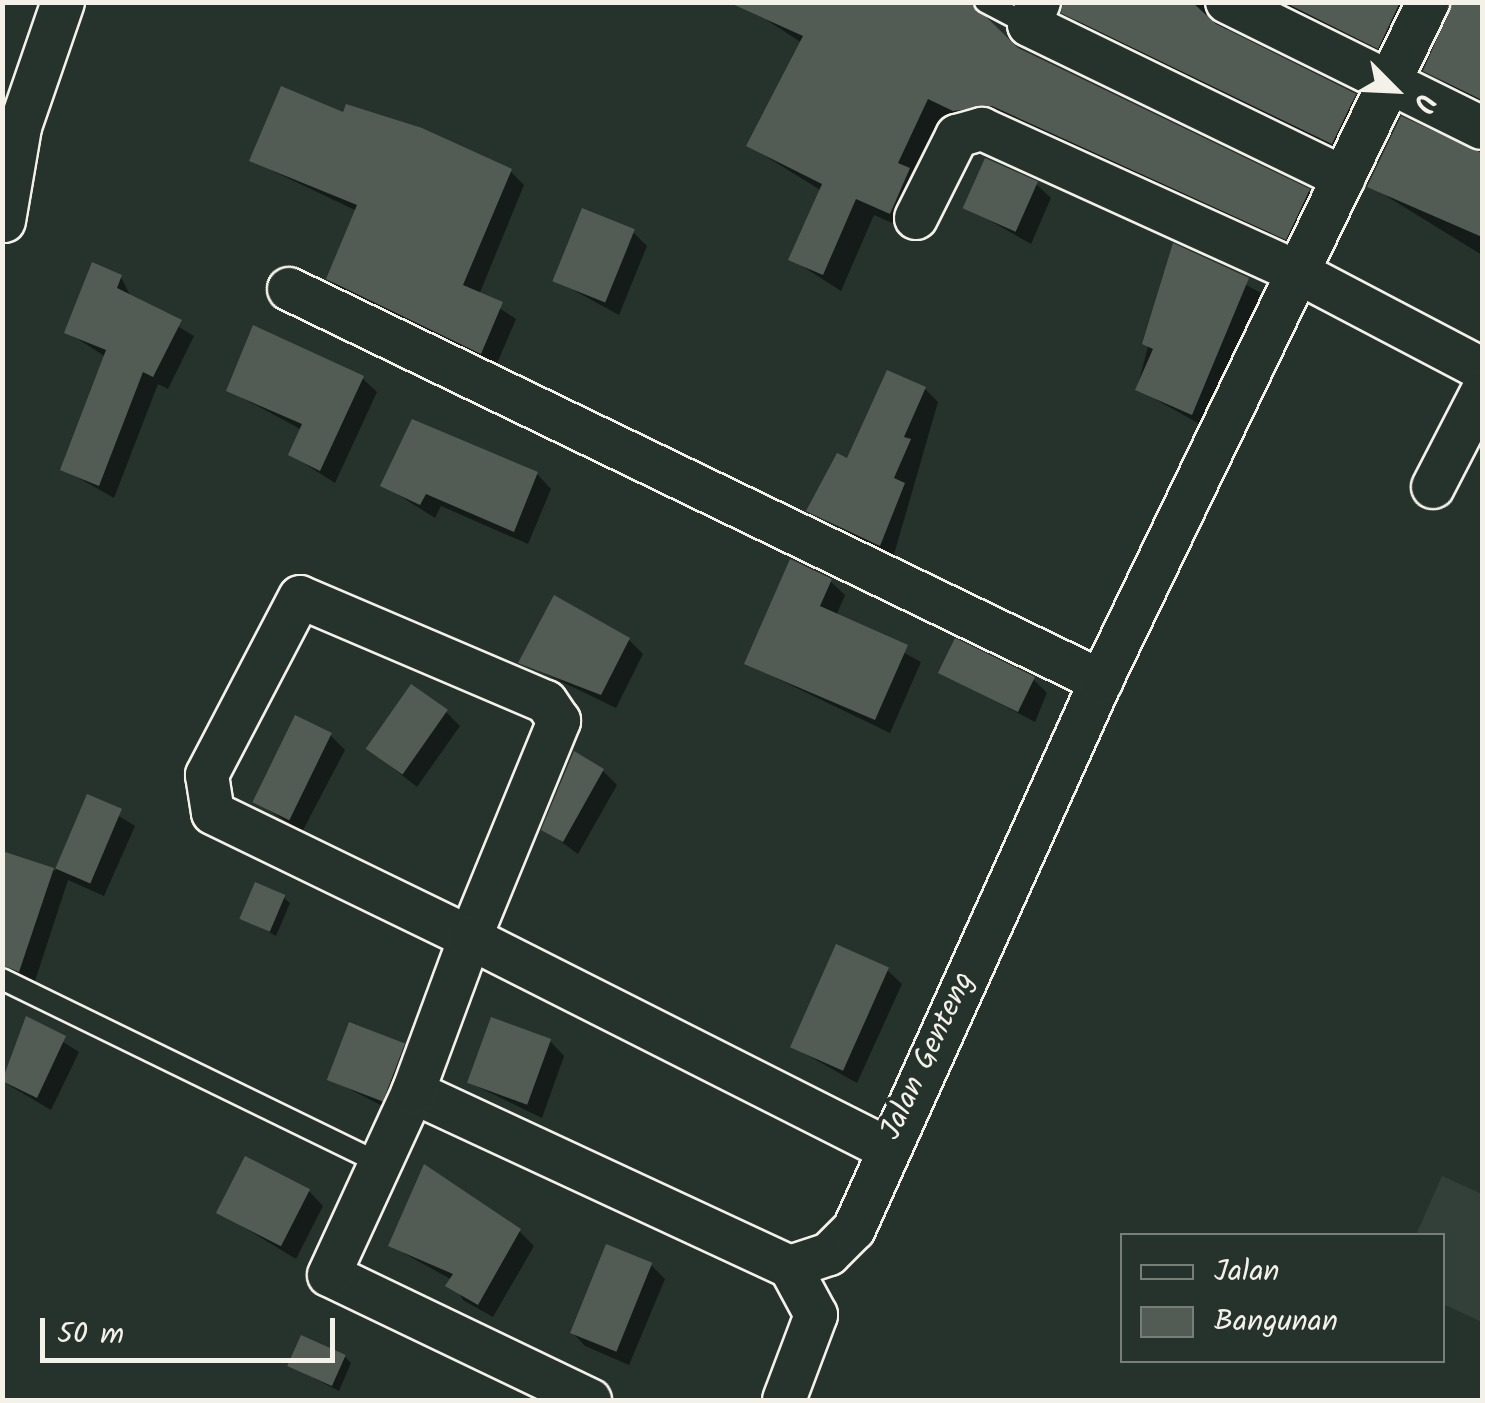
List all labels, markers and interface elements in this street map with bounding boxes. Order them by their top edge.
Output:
north arrow [1345,40,1445,140]
text: U [1399,86,1447,119]
street label: Jalan Genteng [873,966,983,1146]
legend [1120,1233,1445,1363]
text: Jalan [1214,1248,1280,1296]
scale bar [45,1298,340,1360]
text: Bangunan [1214,1298,1338,1346]
text: 50 m [57,1311,124,1359]

